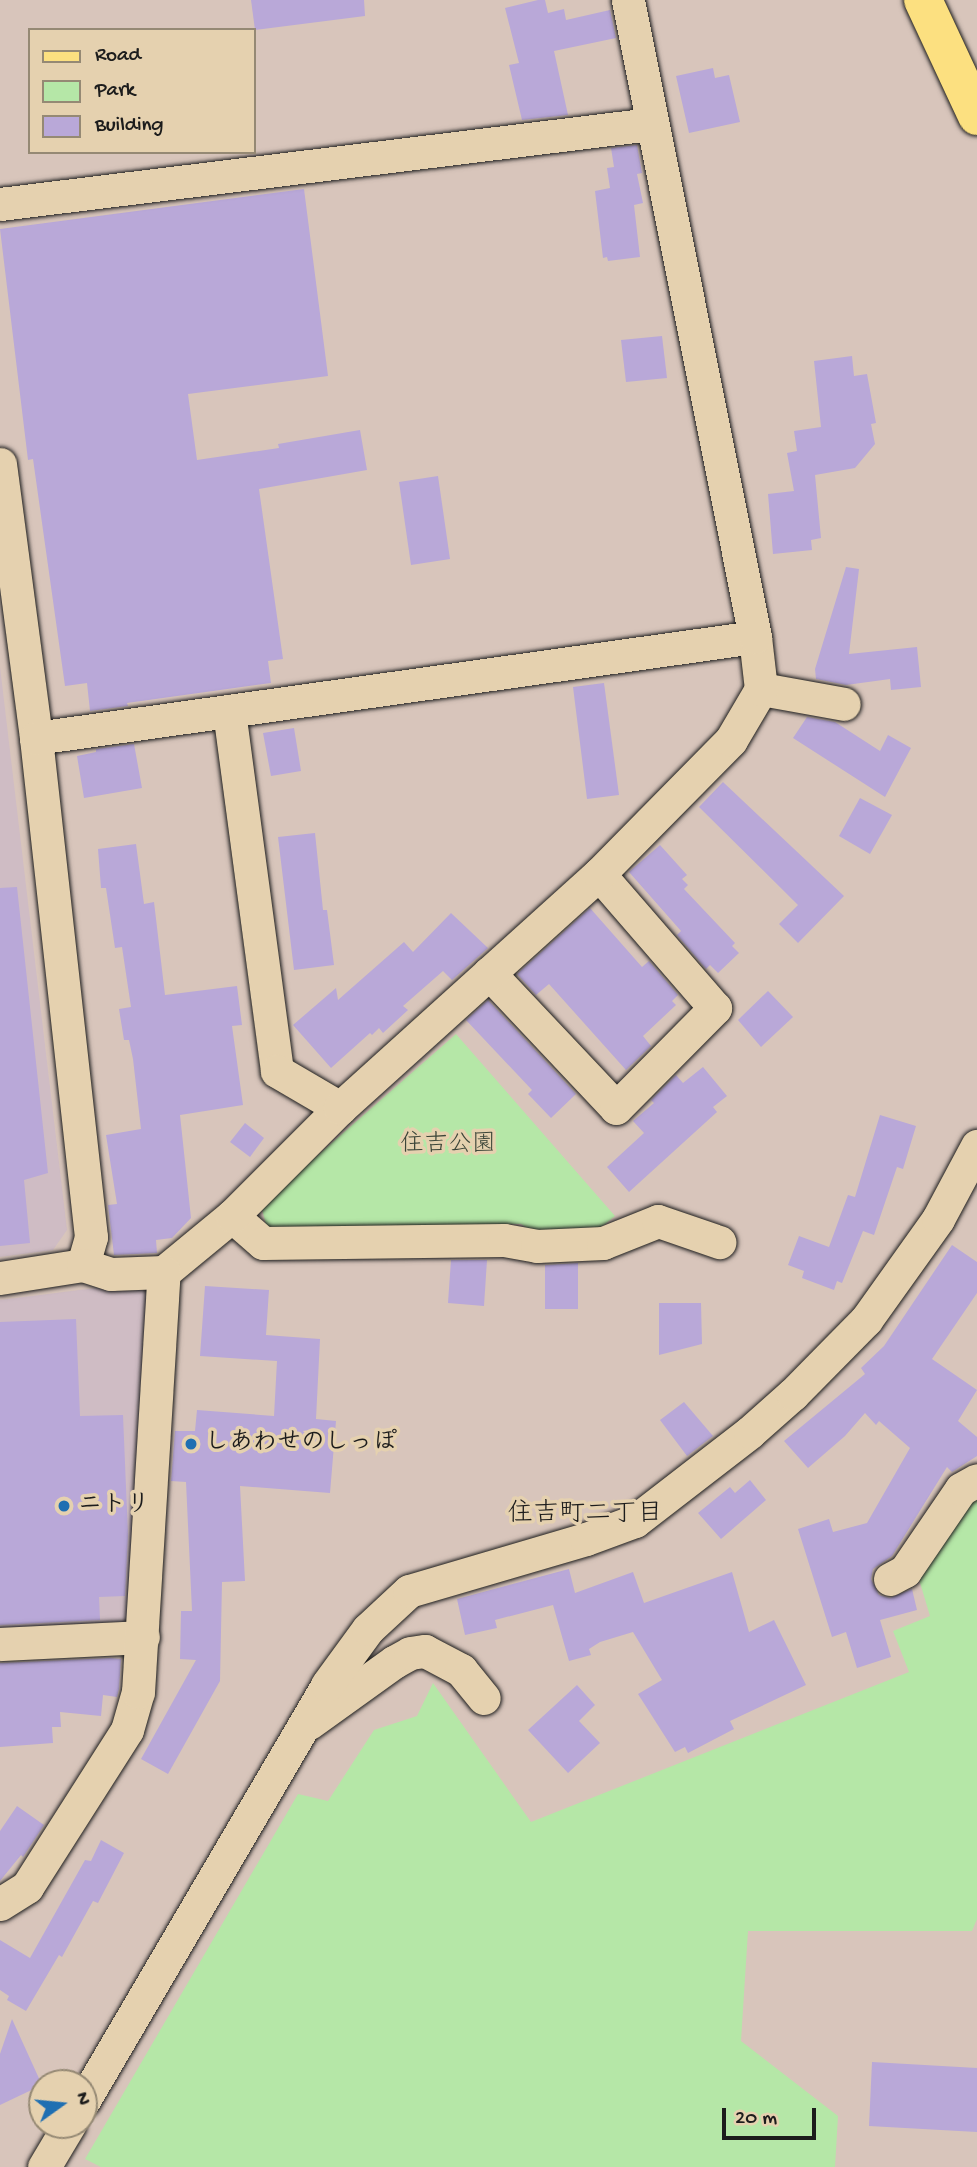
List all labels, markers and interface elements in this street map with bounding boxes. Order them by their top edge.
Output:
legend [28,28,256,154]
text: Road [95,44,141,69]
text: Park [95,79,135,104]
text: Building [95,114,164,139]
park label: 住吉公園 [400,1132,496,1160]
place label: しあわせのしっぽ [205,1430,397,1458]
marker: しあわせのしっぽ [183,1436,199,1452]
place label: ニトリ [78,1492,150,1520]
marker: ニトリ [56,1498,72,1514]
district label: 住吉町二丁目 [507,1500,663,1532]
north arrow [28,2069,98,2139]
text: N [69,2090,95,2108]
scale bar [725,2094,820,2138]
text: 20 m [735,2107,777,2132]

